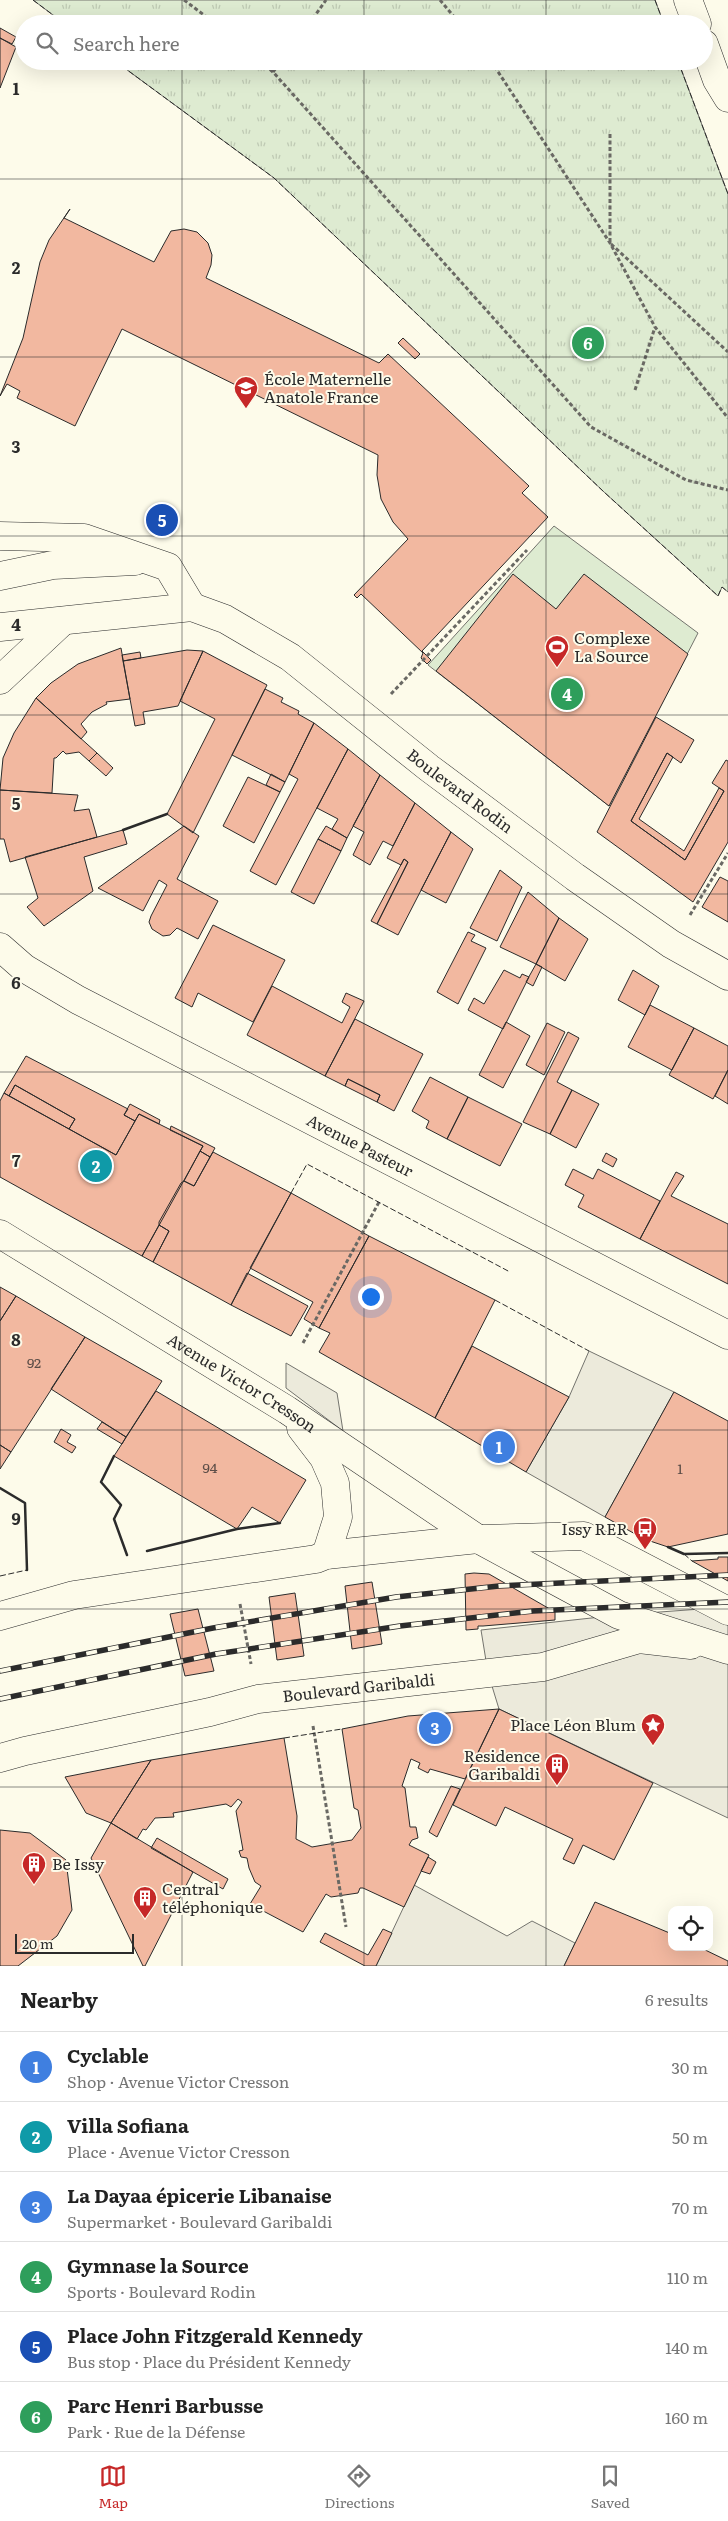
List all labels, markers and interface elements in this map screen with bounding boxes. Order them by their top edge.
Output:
search box [15,15,713,70]
icon: search [33,29,61,57]
text: Search here [73,29,180,57]
text: 1 [13,76,20,100]
text: 2 [12,255,21,279]
pin: 6 [572,324,604,362]
place label: École Maternelle Anatole France [264,366,391,408]
school or university icon: École Maternelle Anatole France [233,375,259,409]
text: 3 [12,434,21,458]
pin: 5 [146,501,178,539]
text: 4 [11,612,21,636]
place label: Complexe La Source [574,625,650,667]
sports icon: Complexe La Source [544,634,570,668]
pin: 4 [551,675,583,713]
street label: Boulevard Rodin [402,742,519,838]
text: 5 [12,791,21,815]
text: 6 [11,970,21,994]
street label: Avenue Pasteur [303,1107,418,1182]
pin: 2 [80,1147,112,1185]
text: 7 [12,1148,21,1172]
your location [358,1284,384,1310]
text: 8 [11,1327,21,1351]
street label: Avenue Victor Cresson [163,1327,322,1438]
house number: 92 [27,1352,41,1372]
pin: 1 [483,1428,515,1466]
house number: 94 [202,1457,218,1477]
house number: 1 [677,1458,683,1478]
text: 9 [11,1506,21,1530]
place label: Issy RER [561,1516,628,1540]
bus stop icon: Issy RER [632,1516,658,1550]
street label: Boulevard Garibaldi [281,1666,436,1707]
pin: 3 [419,1709,451,1747]
place label: Place Léon Blum [510,1712,636,1736]
place icon: Place Léon Blum [640,1712,666,1746]
place label: Residence Garibaldi [464,1743,540,1785]
building icon: Residence Garibaldi [544,1752,570,1786]
building icon: Be Issy [21,1851,47,1885]
place label: Be Issy [52,1851,105,1875]
place label: Central téléphonique [162,1876,263,1918]
building icon: Central téléphonique [132,1885,158,1919]
map controls [668,1906,713,1951]
button: locate [668,1906,713,1951]
scale bar [15,1931,134,1954]
text: 20 m [22,1933,54,1953]
text: Nearby [20,1983,98,2014]
text: 6 results [645,1987,708,2011]
text: Cyclable [67,2041,149,2069]
text: 1 [33,2055,39,2079]
text: 30 m [671,2055,708,2079]
text: Shop · Avenue Victor Cresson [67,2069,289,2093]
text: Villa Sofiana [67,2111,189,2139]
text: 2 [32,2125,40,2149]
text: 50 m [672,2125,708,2149]
text: Place · Avenue Victor Cresson [67,2139,290,2163]
text: La Dayaa épicerie Libanaise [67,2181,332,2209]
text: 3 [32,2195,40,2219]
text: 70 m [672,2195,708,2219]
text: Supermarket · Boulevard Garibaldi [67,2209,332,2233]
text: Gymnase la Source [67,2251,249,2279]
text: 4 [31,2265,41,2289]
text: 110 m [667,2265,708,2289]
text: Sports · Boulevard Rodin [67,2279,256,2303]
text: Place John Fitzgerald Kennedy [67,2321,363,2349]
text: 5 [32,2335,40,2359]
text: 140 m [665,2335,708,2359]
text: Bus stop · Place du Président Kennedy [67,2349,351,2373]
text: Parc Henri Barbusse [67,2391,263,2419]
text: 6 [31,2405,41,2429]
text: 160 m [665,2405,708,2429]
text: Park · Rue de la Défense [67,2419,245,2443]
tab: Map [98,2462,128,2512]
tab: Directions [324,2462,394,2512]
tab: Saved [591,2462,630,2512]

